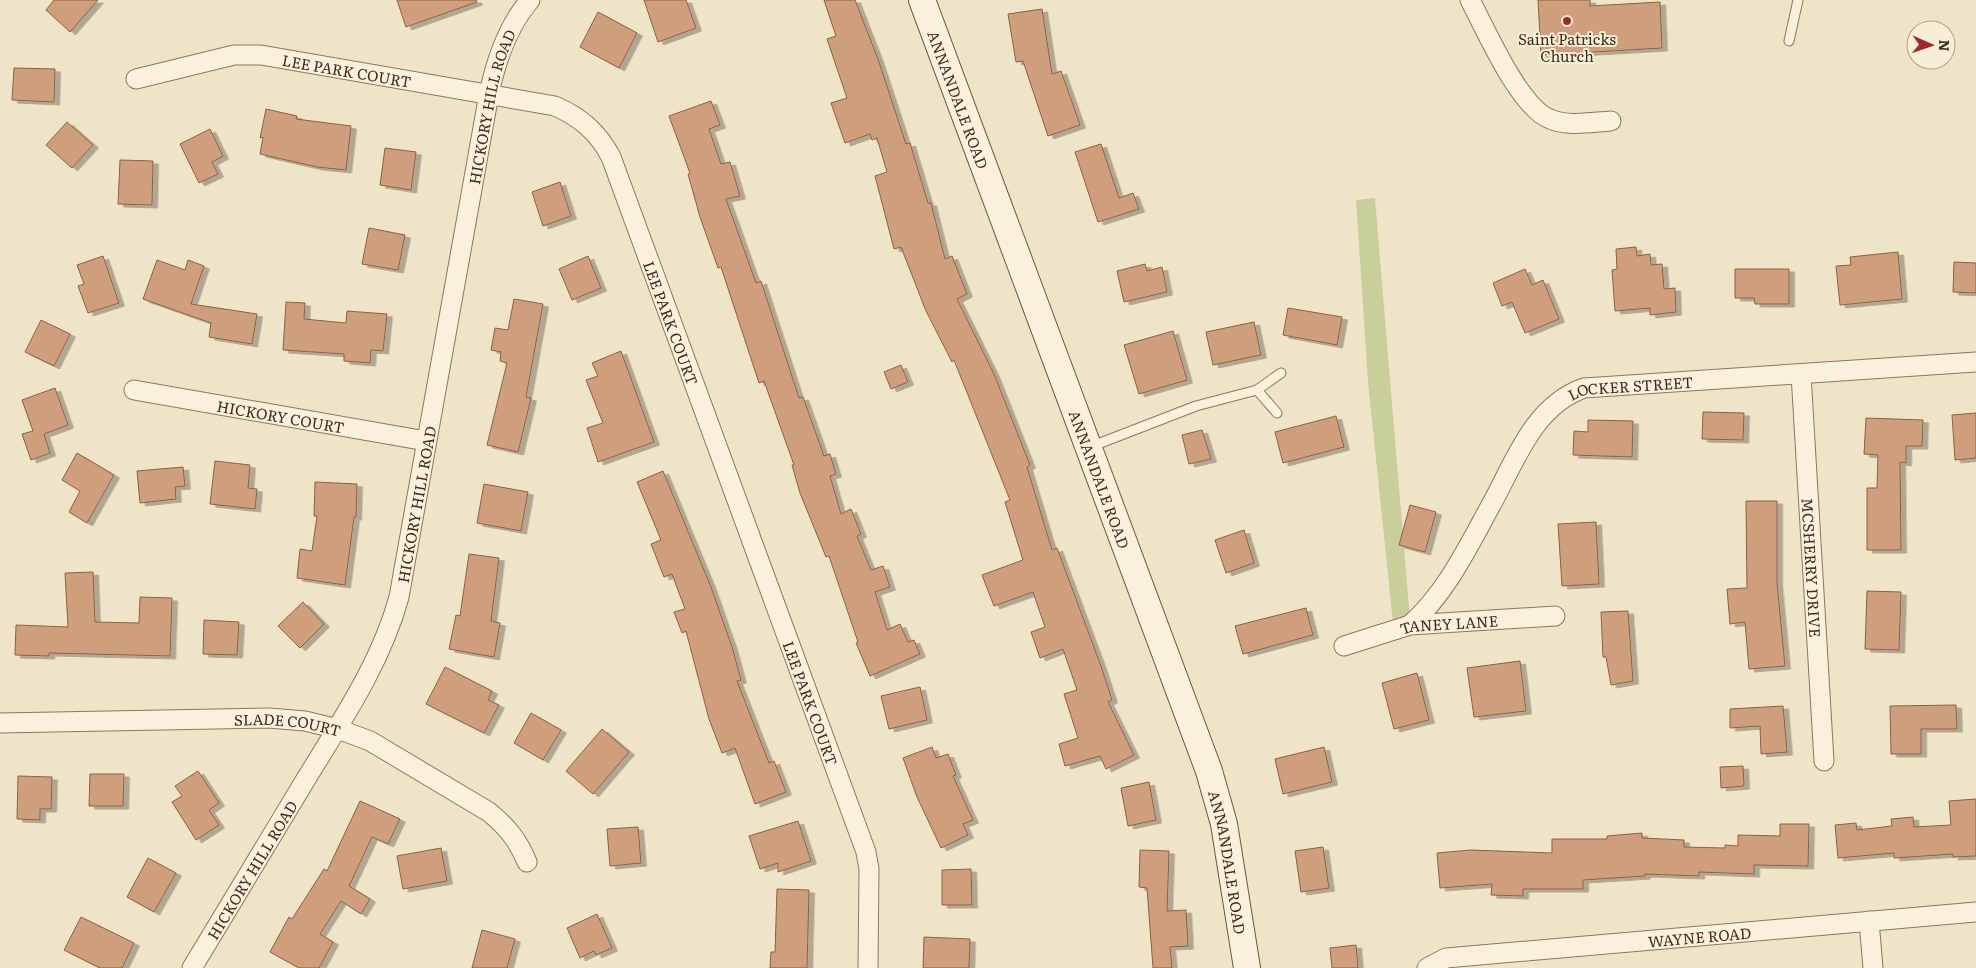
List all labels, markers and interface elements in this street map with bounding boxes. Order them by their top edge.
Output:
marker: Saint Patricks Church [1561,15,1573,27]
north arrow [1906,20,1956,70]
street label: HICKORY HILL ROAD [462,25,520,186]
street label: ANNANDALE ROAD [923,27,995,172]
place label: Saint Patricks Church [1518,27,1616,67]
text: N [1935,39,1955,52]
street label: LEE PARK COURT [280,47,413,92]
street label: LEE PARK COURT [638,257,705,388]
street label: LOCKER STREET [1563,369,1694,405]
street label: HICKORY COURT [215,393,346,438]
street label: ANNANDALE ROAD [1064,406,1137,551]
street label: HICKORY HILL ROAD [390,424,441,585]
street label: MCSHERRY DRIVE [1797,497,1828,638]
street label: TANEY LANE [1396,608,1499,639]
street label: LEE PARK COURT [778,637,845,768]
street label: SLADE COURT [234,706,344,741]
street label: ANNANDALE ROAD [1203,787,1253,936]
street label: HICKORY HILL ROAD [200,796,302,944]
street label: WAYNE ROAD [1647,920,1752,952]

